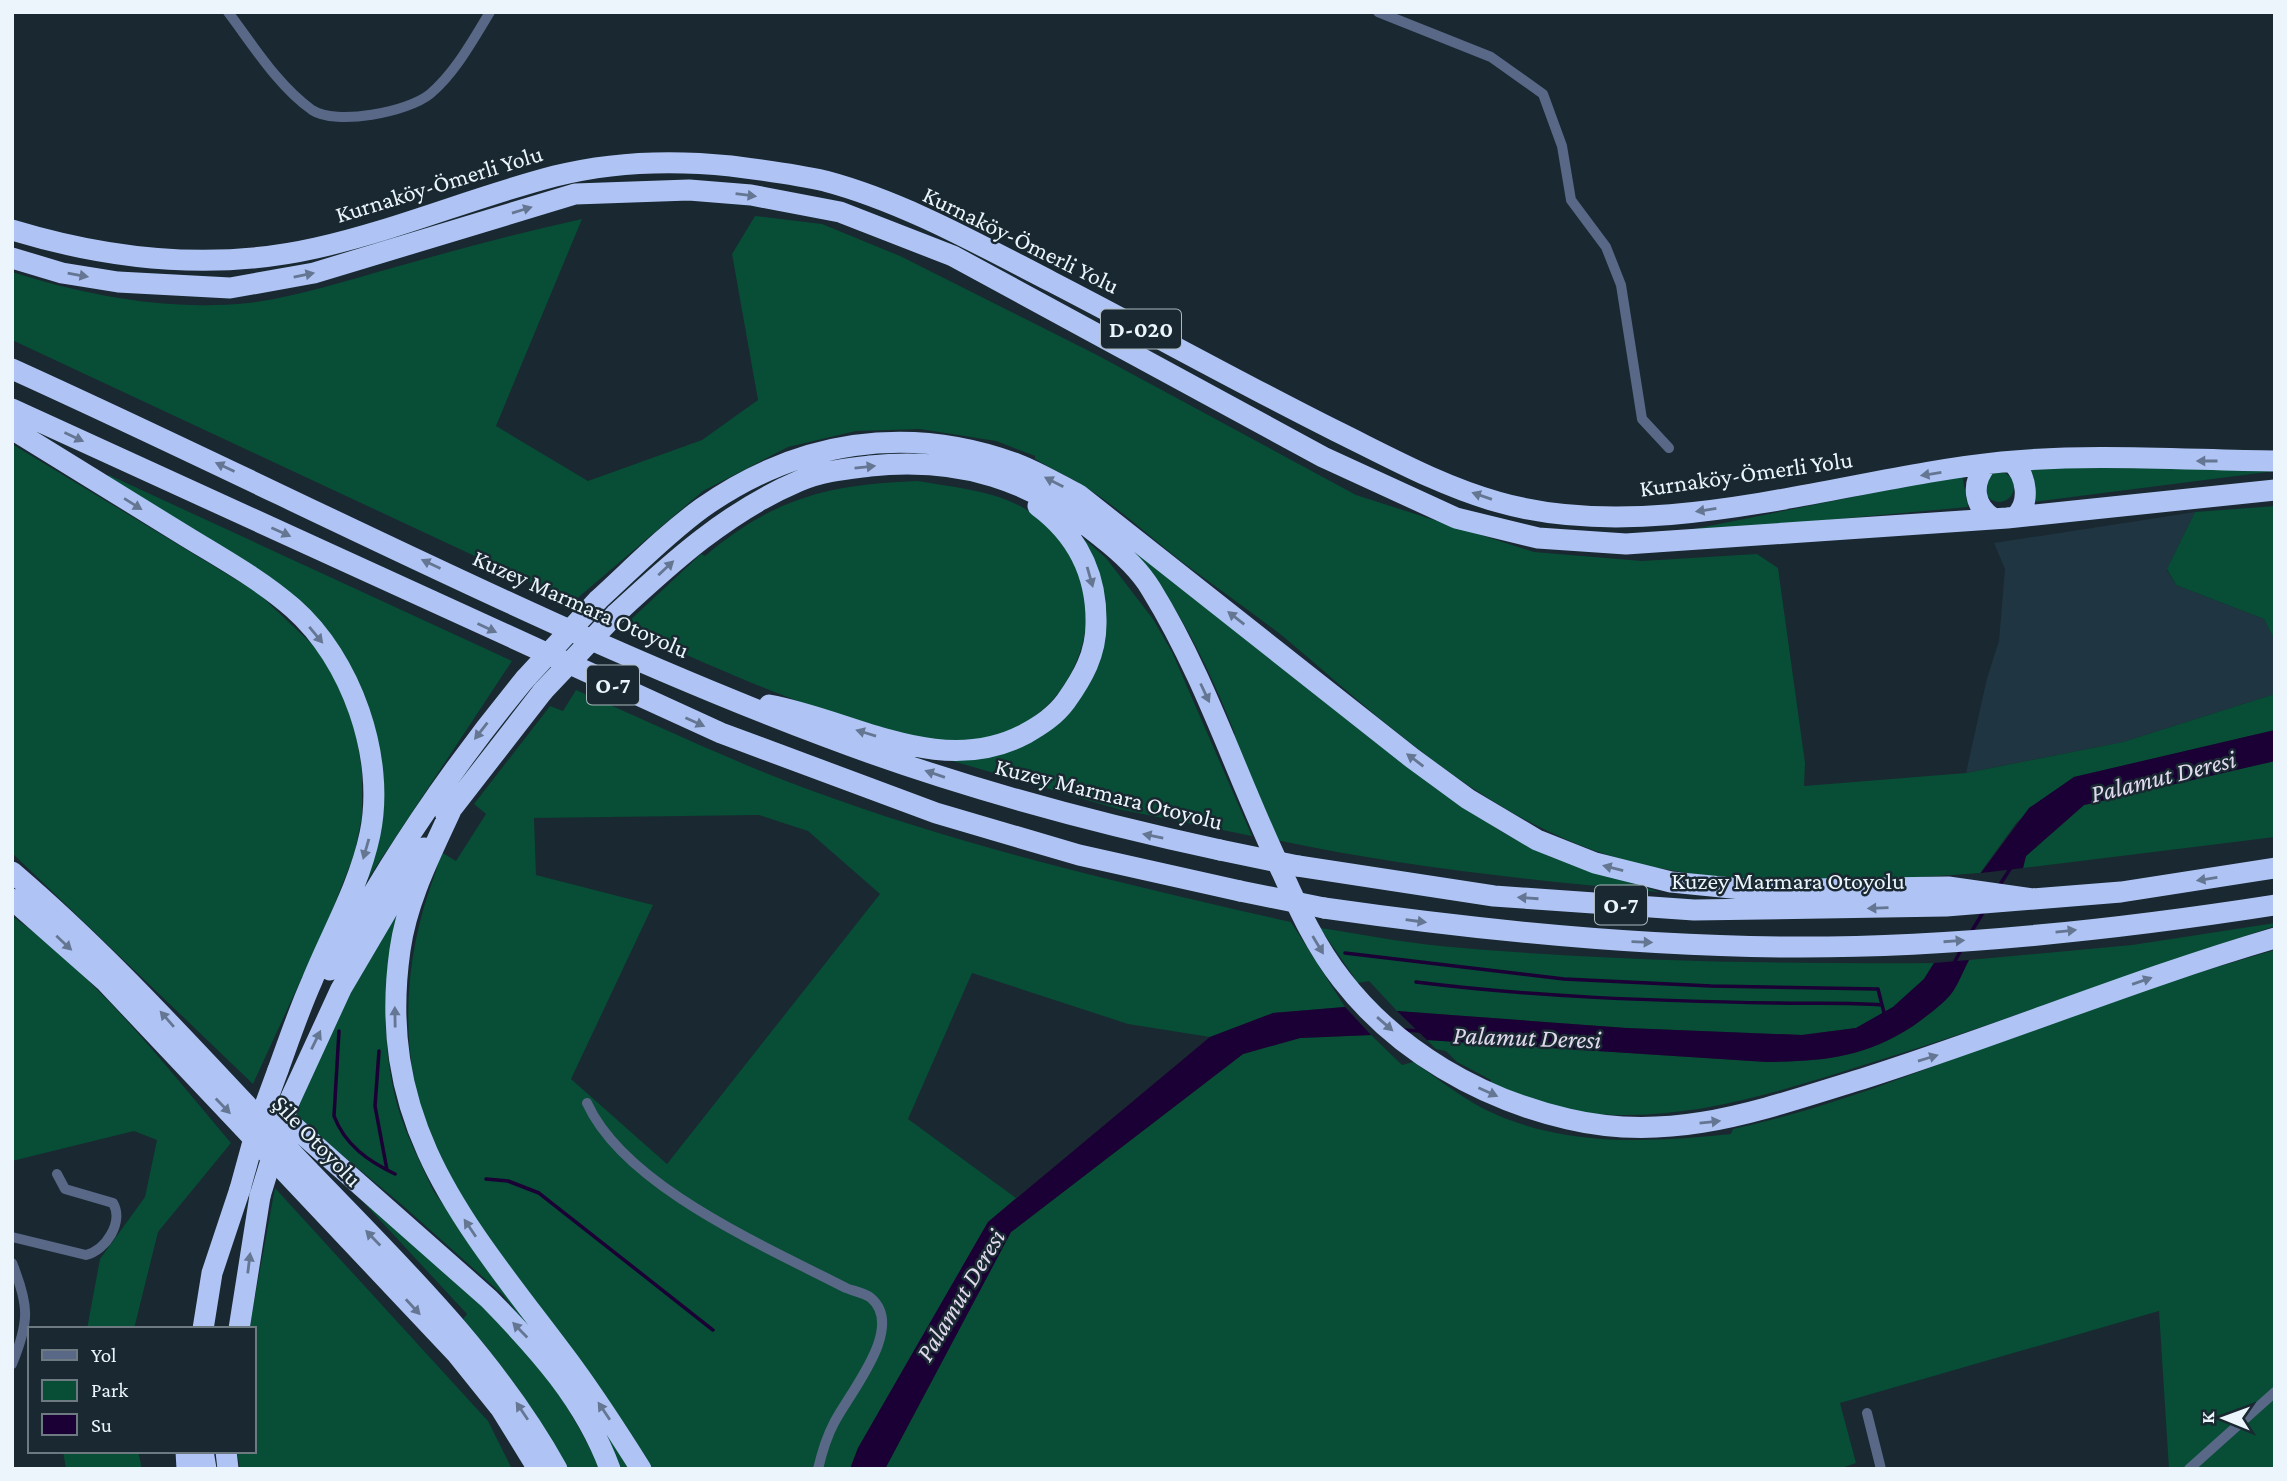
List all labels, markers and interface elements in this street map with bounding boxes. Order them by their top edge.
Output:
street label: Kurnaköy-Ömerli Yolu [332,139,546,228]
street label: Kurnaköy-Ömerli Yolu [919,180,1124,299]
one-way arrow [735,189,757,200]
one-way arrow [511,204,532,215]
one-way arrow [293,269,315,280]
one-way arrow [67,270,89,281]
road number: D-020 [1101,310,1181,348]
one-way arrow [64,432,84,443]
street label: Kurnaköy-Ömerli Yolu [1638,445,1854,502]
one-way arrow [2195,455,2217,466]
one-way arrow [215,461,236,472]
one-way arrow [854,461,876,472]
one-way arrow [1920,469,1942,480]
one-way arrow [1044,477,1064,488]
one-way arrow [1471,491,1492,501]
one-way arrow [123,497,142,510]
one-way arrow [1695,505,1717,516]
one-way arrow [271,526,291,538]
street label: Kuzey Marmara Otoyolu [469,544,694,663]
one-way arrow [421,558,441,570]
one-way arrow [657,560,674,576]
one-way arrow [1085,567,1095,588]
one-way arrow [1227,612,1245,626]
one-way arrow [477,622,497,634]
one-way arrow [308,627,323,644]
road number: O-7 [587,666,639,705]
one-way arrow [1200,683,1211,703]
one-way arrow [685,716,705,728]
one-way arrow [474,722,489,740]
one-way arrow [855,728,876,738]
water label: Palamut Deresi [2087,744,2239,809]
street label: Kuzey Marmara Otoyolu [993,752,1226,835]
one-way arrow [1406,752,1424,767]
one-way arrow [924,768,945,779]
one-way arrow [1142,830,1164,841]
one-way arrow [360,838,370,859]
one-way arrow [1602,862,1624,873]
street label: Kuzey Marmara Otoyolu [1671,867,1905,894]
one-way arrow [2196,873,2218,884]
road number: O-7 [1595,885,1647,924]
one-way arrow [1517,892,1539,903]
one-way arrow [1867,903,1889,914]
one-way arrow [1405,916,1427,927]
one-way arrow [2055,925,2077,936]
one-way arrow [55,935,72,951]
one-way arrow [1312,935,1325,954]
one-way arrow [1943,935,1965,946]
one-way arrow [1631,936,1653,947]
one-way arrow [2132,975,2153,986]
one-way arrow [389,1006,401,1028]
one-way arrow [159,1010,175,1028]
one-way arrow [1377,1016,1394,1031]
water label: Palamut Deresi [1452,1020,1602,1055]
one-way arrow [310,1030,322,1050]
one-way arrow [1918,1052,1939,1063]
one-way arrow [1478,1086,1498,1098]
street label: Şile Otoyolu [267,1089,368,1192]
one-way arrow [214,1098,231,1115]
one-way arrow [1699,1117,1721,1128]
one-way arrow [464,1218,477,1237]
water label: Palamut Deresi [910,1224,1011,1366]
one-way arrow [365,1230,382,1247]
one-way arrow [243,1251,254,1273]
one-way arrow [405,1298,421,1315]
one-way arrow [511,1322,528,1339]
legend [28,1327,256,1453]
text: Yol [91,1343,117,1367]
text: Park [91,1378,128,1402]
north arrow [2189,1383,2259,1453]
one-way arrow [515,1401,528,1420]
one-way arrow [597,1402,610,1421]
text: K [2197,1411,2218,1424]
text: Su [91,1413,112,1437]

